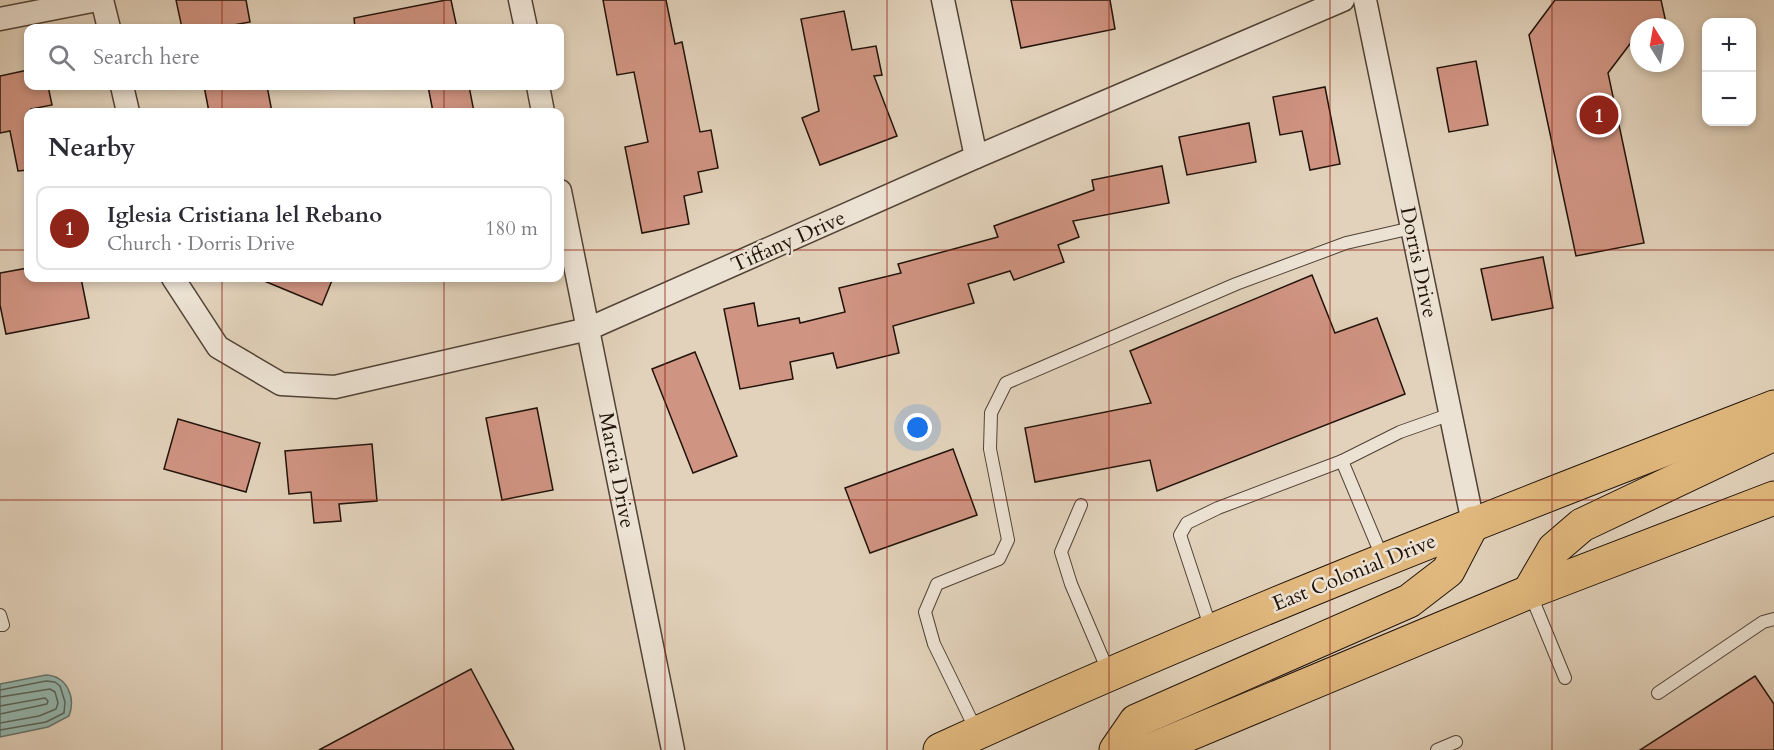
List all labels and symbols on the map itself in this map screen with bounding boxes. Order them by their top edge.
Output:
north arrow [1630,18,1684,72]
pin: 1 [1580,92,1618,138]
street label: Tiffany Drive [726,203,850,280]
street label: Dorris Drive [1393,204,1444,320]
street label: Marcia Drive [591,410,642,531]
your location [903,413,932,442]
street label: East Colonial Drive [1268,526,1440,619]

